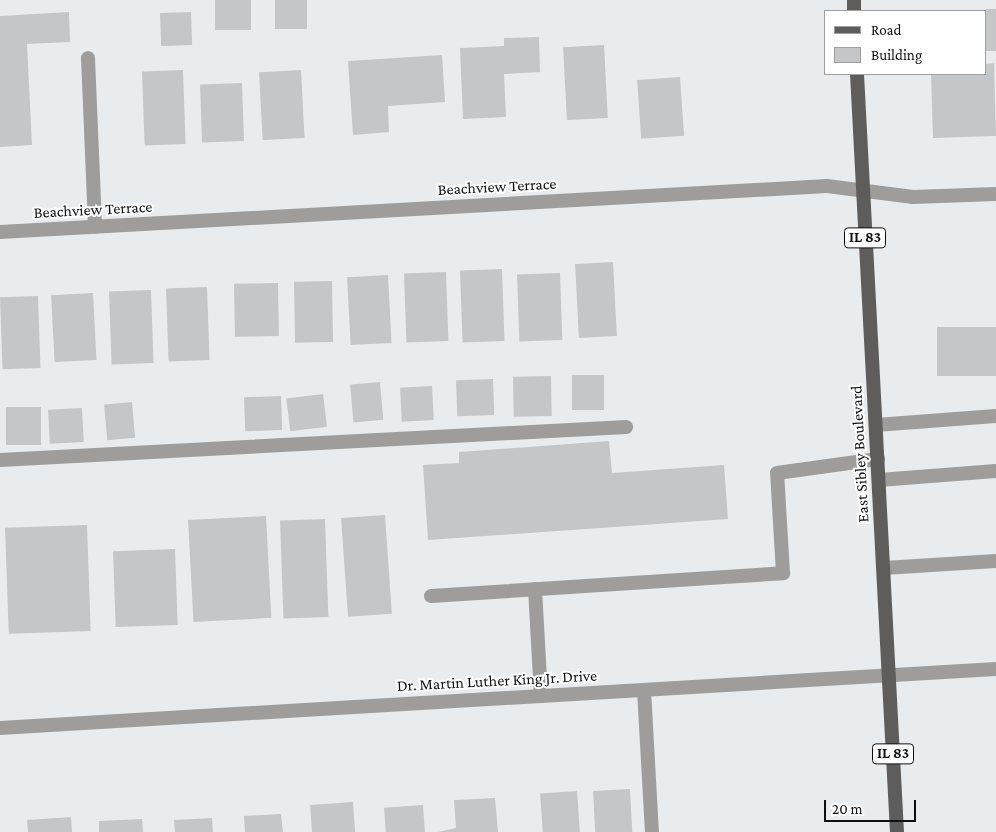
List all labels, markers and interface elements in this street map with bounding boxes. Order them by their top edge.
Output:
legend [824,10,986,75]
text: Road [871,22,901,38]
text: Building [871,47,922,63]
street label: Beachview Terrace [437,174,557,200]
street label: Beachview Terrace [33,197,153,223]
road number: IL 83 [844,226,886,250]
street label: East Sibley Boulevard [847,385,873,523]
street label: Dr. Martin Luther King Jr. Drive [396,666,598,696]
road number: IL 83 [872,742,914,766]
scale bar [826,790,918,822]
text: 20 m [832,801,863,817]

